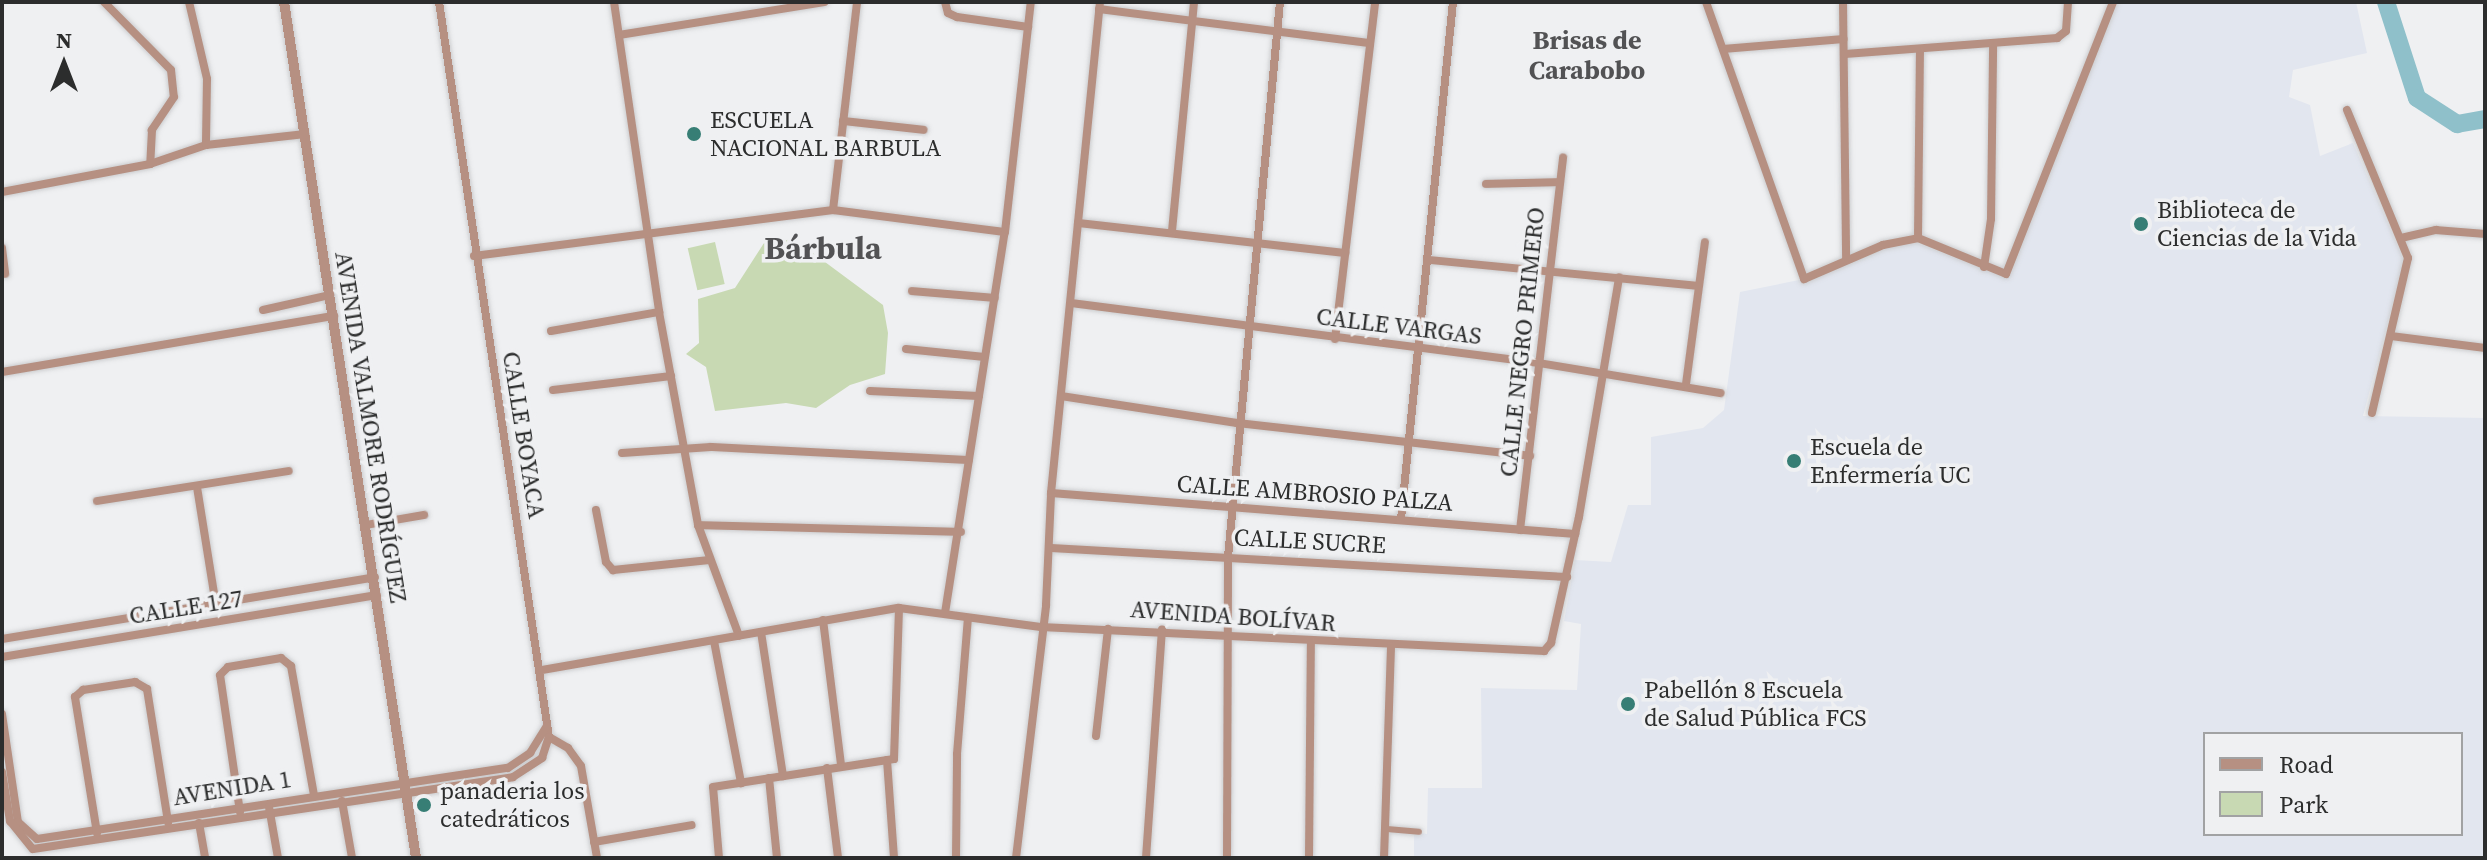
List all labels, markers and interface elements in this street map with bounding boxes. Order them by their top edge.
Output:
north arrow [24,24,104,104]
text: N [56,25,72,55]
district label: Brisas de Carabobo [1529,25,1645,86]
place label: ESCUELA NACIONAL BARBULA [710,106,941,162]
marker: ESCUELA NACIONAL BARBULA [685,125,703,143]
place label: Biblioteca de Ciencias de la Vida [2157,196,2358,252]
street label: CALLE NEGRO PRIMERO [1494,206,1550,478]
marker: Biblioteca de Ciencias de la Vida [2132,215,2150,233]
district label: Bárbula [764,229,882,267]
street label: AVENIDA VALMORE RODRÍGUEZ [329,249,413,605]
street label: CALLE VARGAS [1314,302,1484,350]
street label: CALLE BOYACA [497,349,551,521]
place label: Escuela de Enfermería UC [1810,433,1970,489]
marker: Escuela de Enfermería UC [1785,452,1803,470]
street label: CALLE AMBROSIO PALZA [1176,469,1454,517]
street label: CALLE SUCRE [1233,523,1387,559]
street label: CALLE 127 [127,584,245,630]
street label: AVENIDA BOLÍVAR [1129,594,1337,638]
place label: Pabellón 8 Escuela de Salud Pública FCS [1644,676,1866,732]
marker: Pabellón 8 Escuela de Salud Pública FCS [1619,695,1637,713]
legend [2203,732,2463,836]
text: Road [2279,748,2333,781]
street label: AVENIDA 1 [171,764,293,812]
place label: panaderia los catedráticos [440,777,585,833]
text: Park [2279,788,2328,821]
marker: panaderia los catedráticos [415,796,433,814]

